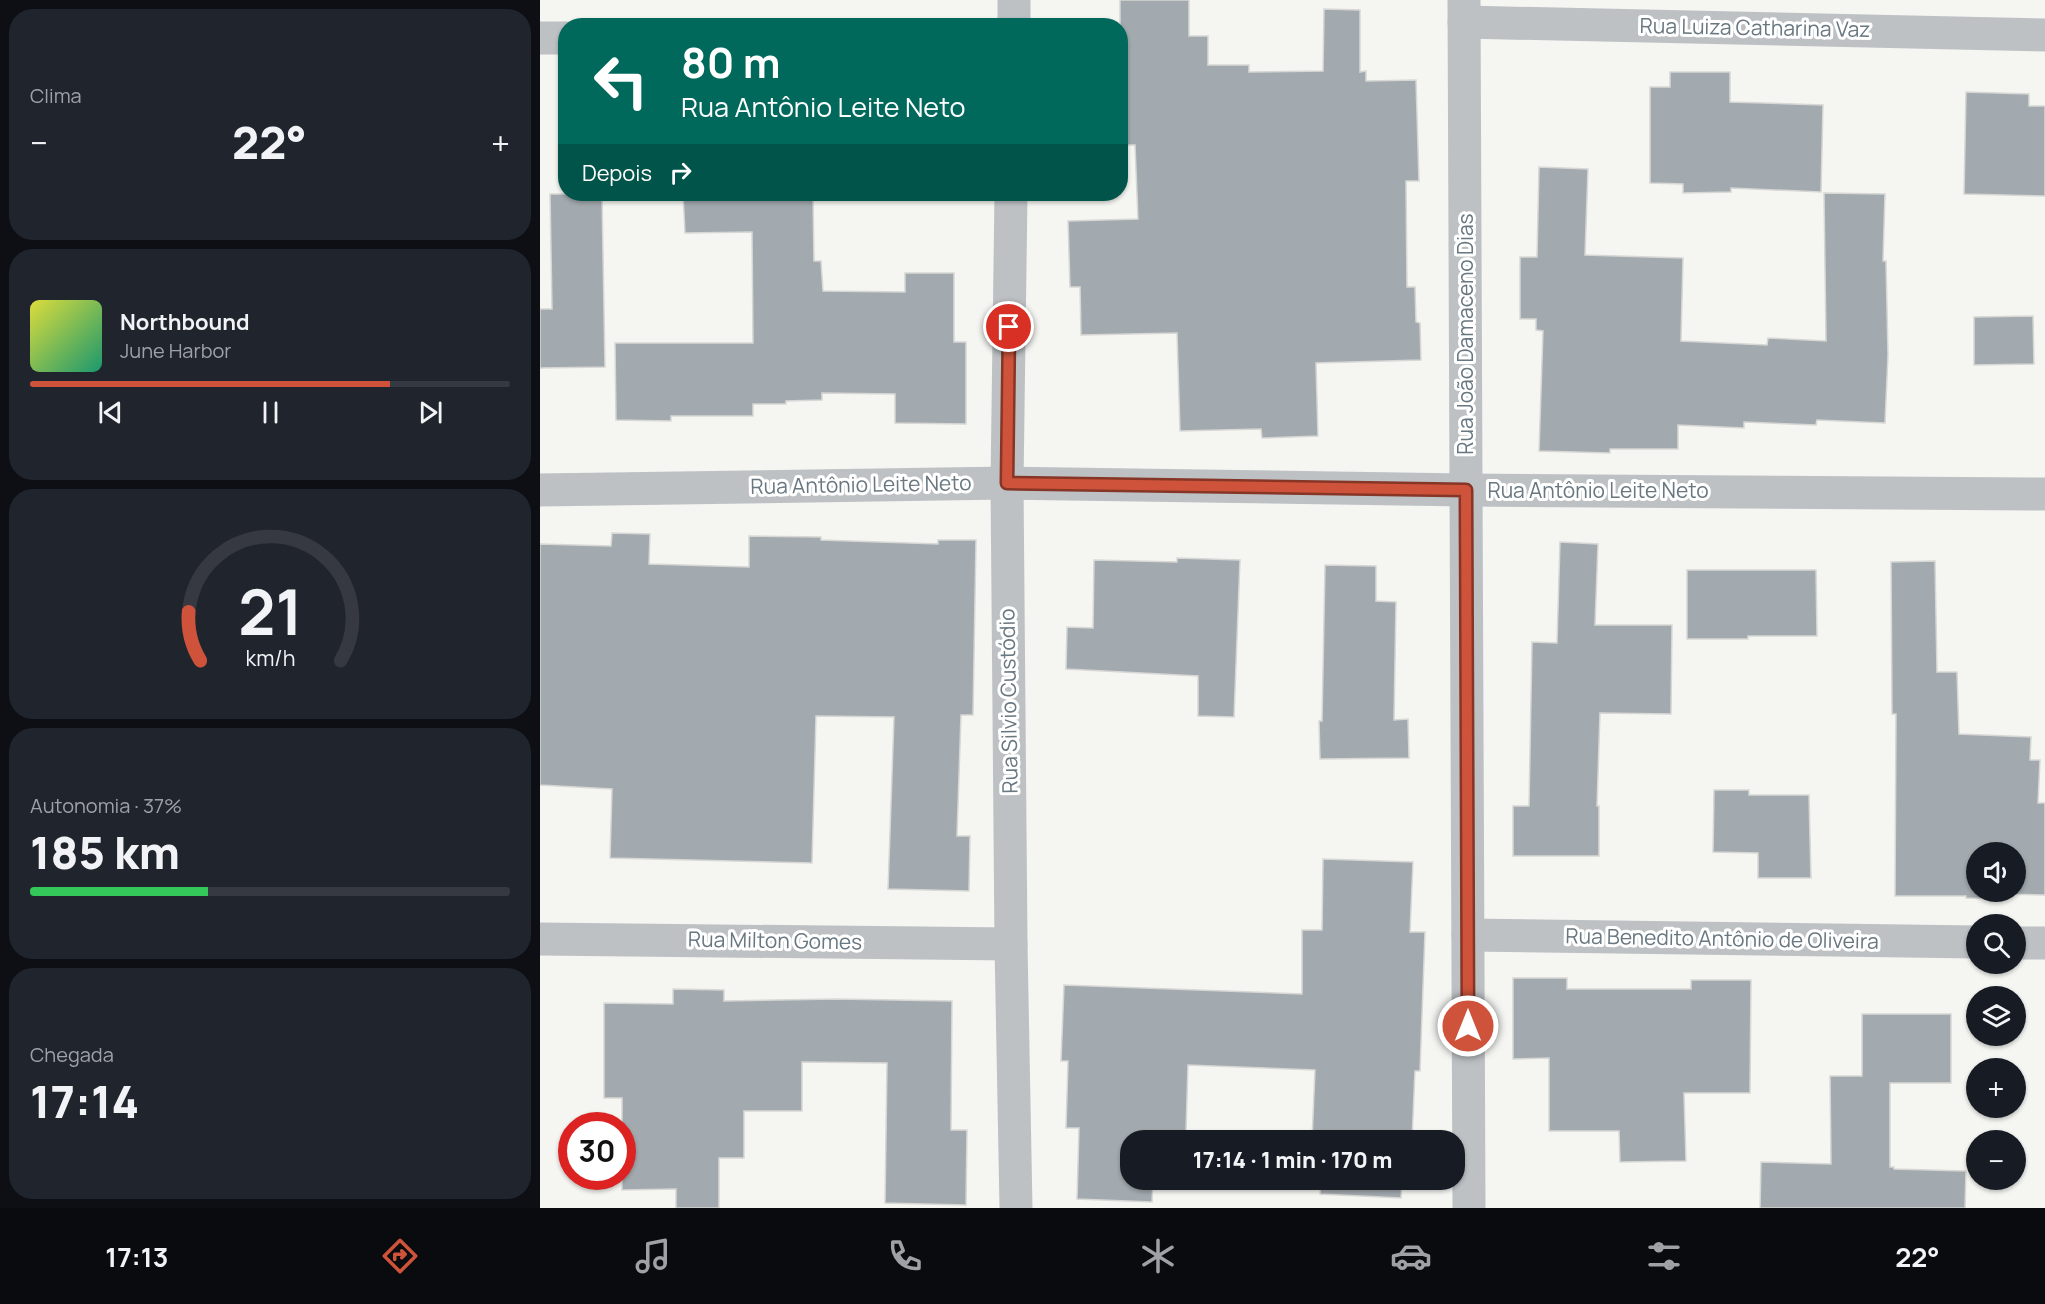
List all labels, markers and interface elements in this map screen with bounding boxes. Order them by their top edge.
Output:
street label: Rua Luiza Catharina Vaz [1639,11,1871,43]
text: 80 m [681,33,781,91]
icon: left [582,42,660,120]
text: Clima [30,82,82,109]
text: Rua Antônio Leite Neto [681,88,965,125]
text: 22° [232,111,307,173]
text: − [30,120,48,165]
text: + [491,120,510,165]
icon: right [664,156,697,189]
text: Depois [582,158,652,188]
street label: Rua João Damaceno Dias [1451,213,1479,455]
pin [983,301,1034,352]
text: Northbound [120,307,250,337]
icon: arrive [992,310,1025,343]
text: June Harbor [120,337,232,364]
icon: previous [94,396,127,429]
icon: pause [254,396,287,429]
icon: next [414,396,447,429]
street label: Rua Antônio Leite Neto [750,468,972,500]
street label: Rua Antônio Leite Neto [1487,476,1709,504]
text: 21 [238,568,302,654]
street label: Rua Silvio Custódio [992,608,1024,794]
text: km/h [245,643,295,672]
text: Autonomia · 37% [30,792,182,819]
text: 185 km [30,821,180,883]
map controls [1966,842,2026,1190]
button: sound [1966,842,2026,902]
button: search [1966,914,2026,974]
street label: Rua Benedito Antônio de Oliveira [1565,921,1879,955]
street label: Rua Milton Gomes [688,924,862,956]
button: layers [1966,986,2026,1046]
position arrow [1436,994,1500,1058]
text: Chegada [30,1041,114,1068]
button: + [1966,1058,2026,1118]
text: 17:14 [30,1070,139,1132]
speed limit sign: 30 [558,1112,636,1190]
button: − [1966,1130,2026,1190]
text: 17:14 · 1 min · 170 m [1193,1145,1392,1175]
icon: directions [379,1235,421,1277]
icon: music [632,1235,674,1277]
icon: phone [884,1235,926,1277]
icon: climate [1137,1235,1179,1277]
icon: car [1390,1235,1432,1277]
icon: filters [1643,1235,1685,1277]
text: 17:13 [105,1238,168,1275]
text: 22° [1895,1238,1940,1275]

